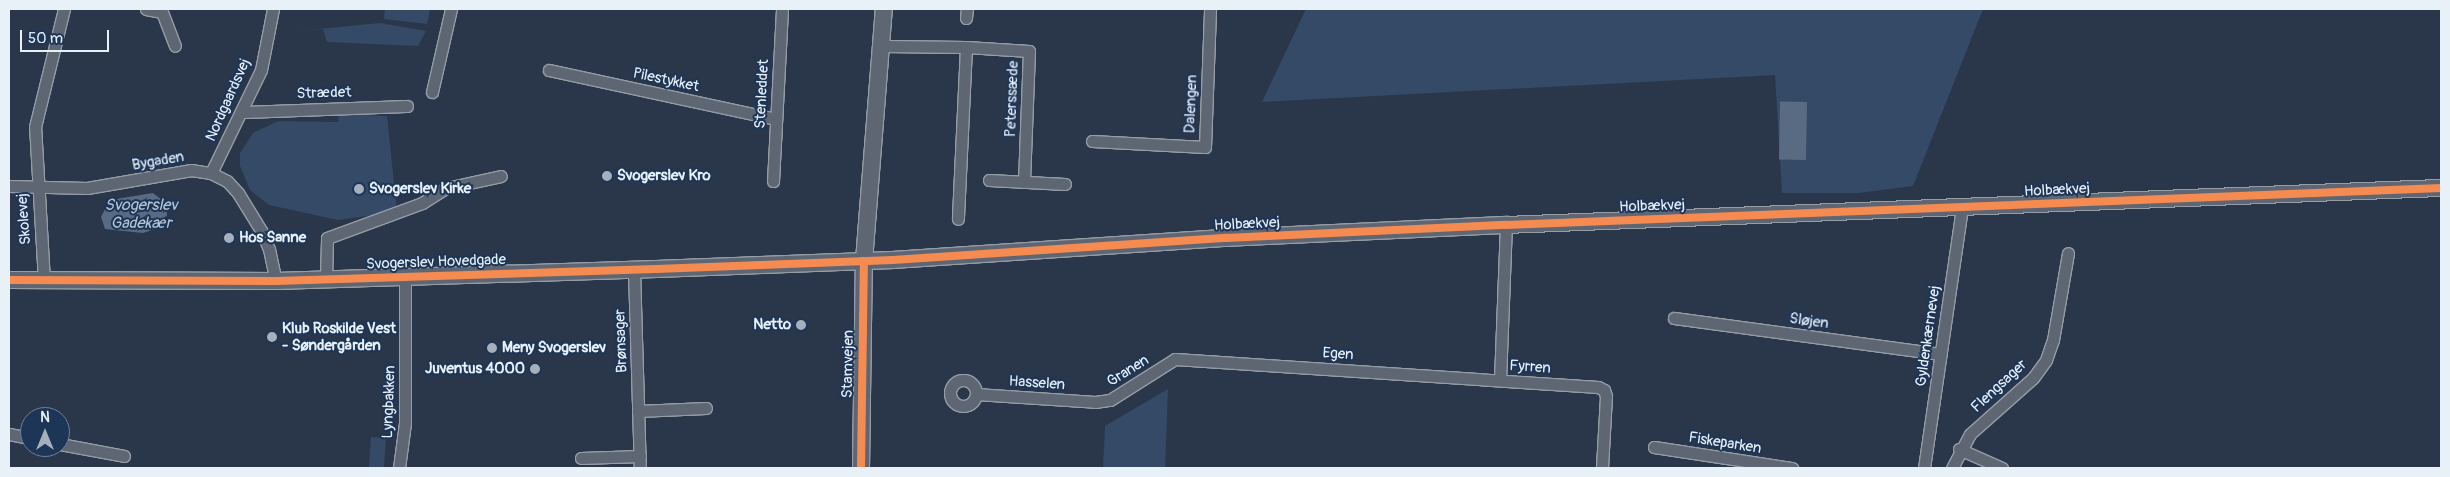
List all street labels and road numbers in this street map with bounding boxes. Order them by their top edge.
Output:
street label: Nordgaardsvej [202,56,254,144]
street label: Stenleddet [751,59,773,129]
street label: Peterssæde [1002,61,1022,137]
street label: Pilestykket [631,64,701,96]
street label: Dalengen [1181,74,1201,134]
street label: Strædet [296,83,352,103]
street label: Bygaden [131,148,185,174]
street label: Holbækvej [2024,179,2090,201]
street label: Skolevej [13,193,35,245]
street label: Holbækvej [1619,196,1685,216]
street label: Holbækvej [1214,213,1280,235]
street label: Svogerslev Hovedgade [366,251,506,273]
street label: Gyldenkærnevej [1912,284,1944,388]
street label: Brønsager [611,309,631,373]
street label: Sløjen [1788,309,1830,333]
street label: Stamvejen [838,330,858,398]
street label: Egen [1322,344,1354,364]
street label: Granen [1104,351,1152,391]
street label: Flengsager [1967,356,2031,416]
street label: Fyrren [1509,357,1551,377]
street label: Lyngbakken [379,365,399,439]
street label: Hasselen [1008,372,1066,394]
street label: Fiskeparken [1687,428,1763,458]

